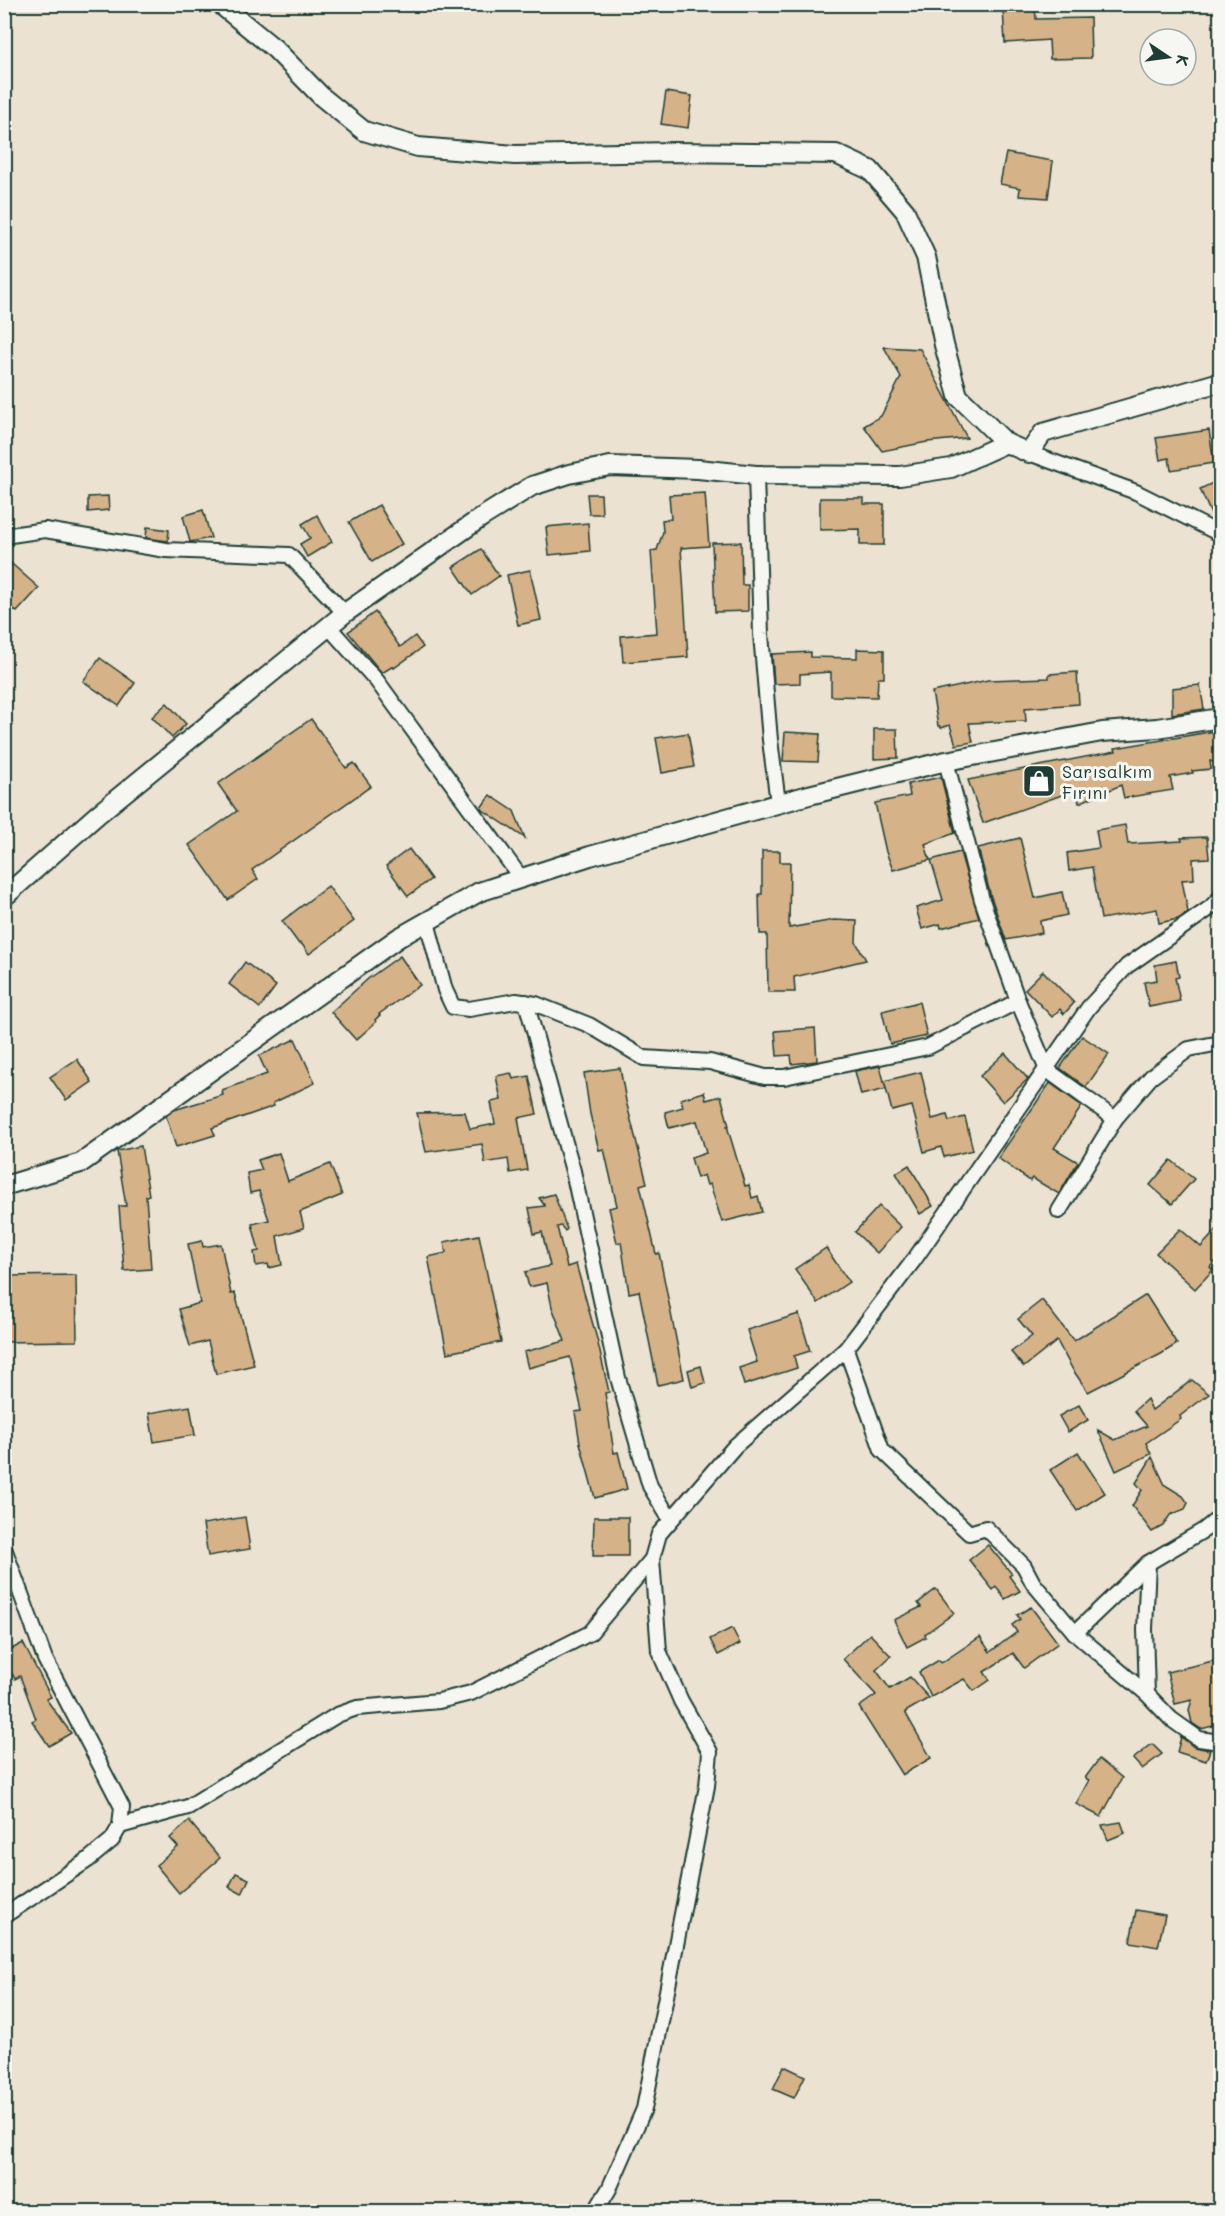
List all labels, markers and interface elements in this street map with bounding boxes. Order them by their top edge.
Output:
north arrow [1138,27,1198,87]
text: K [1172,53,1195,68]
place label: Sarısalkım Fırını [1062,759,1152,804]
shop icon: Sarısalkım Fırını [1021,763,1057,799]

